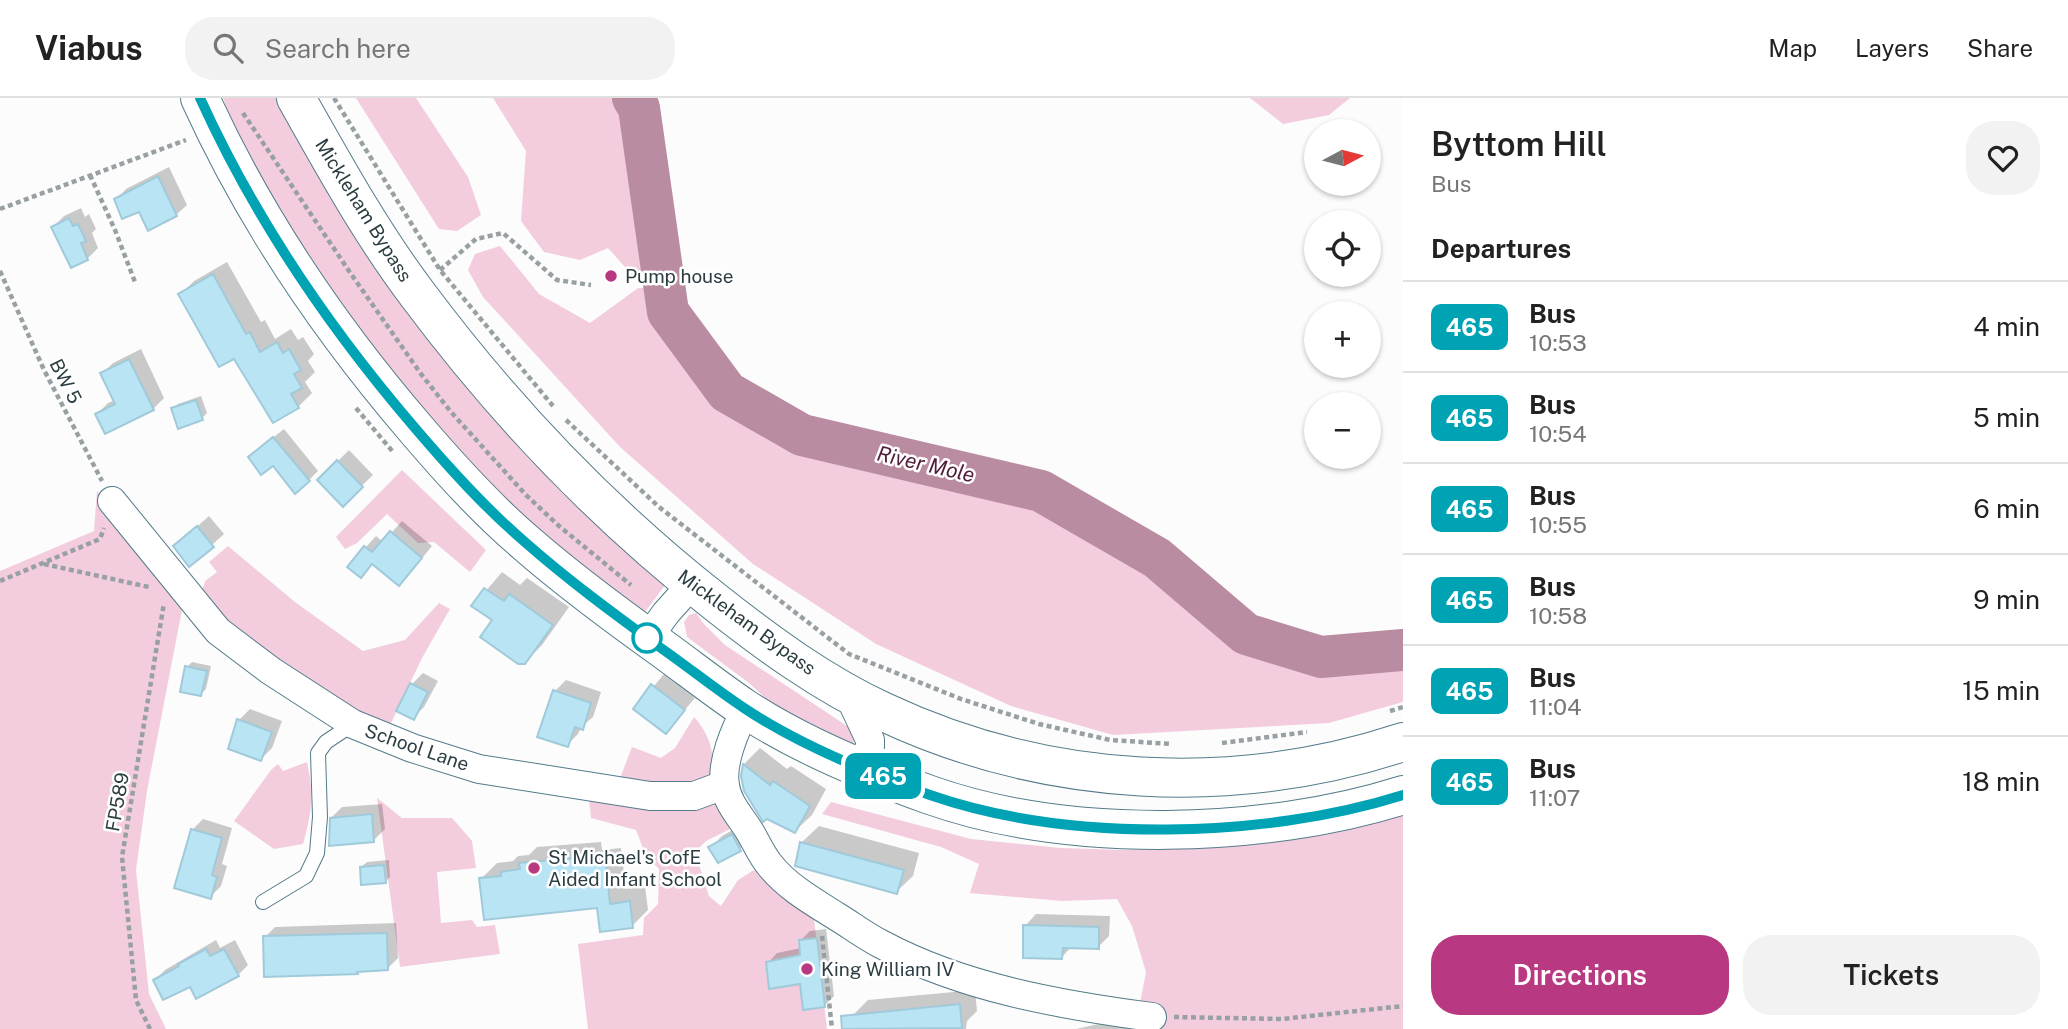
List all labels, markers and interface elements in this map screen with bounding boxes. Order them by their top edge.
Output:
search box [185,17,675,80]
text: Viabus [35,29,143,67]
icon: search [209,29,247,67]
text: Search here [265,33,411,64]
text: Map [1768,34,1817,62]
text: Layers [1855,34,1929,62]
text: Share [1967,34,2033,62]
north arrow [1304,119,1381,196]
map controls [1304,119,1381,469]
button: heart [1966,121,2040,195]
text: Byttom Hill [1431,125,1607,163]
street label: Mickleham Bypass [311,134,417,286]
text: Bus [1431,170,1471,197]
button: locate [1304,210,1381,287]
text: Departures [1431,233,1571,264]
place label: Pump house [625,265,734,287]
marker: Pump house [603,268,619,284]
text: Bus [1529,298,1576,329]
button: + [1304,301,1381,378]
text: 4 min [1973,311,2040,342]
text: 465 [1446,313,1493,341]
text: 10:53 [1529,329,1587,356]
street label: BW 5 [45,355,87,407]
text: Bus [1529,389,1576,420]
button: − [1304,392,1381,469]
text: 5 min [1973,402,2040,433]
text: 465 [1446,404,1493,432]
text: 10:54 [1529,420,1587,447]
water label: River Mole [875,441,977,487]
text: Bus [1529,480,1576,511]
text: 6 min [1973,493,2040,524]
text: 465 [1446,495,1493,523]
text: 10:55 [1529,511,1587,538]
street label: Mickleham Bypass [674,565,820,679]
text: Bus [1529,571,1576,602]
text: 9 min [1973,584,2040,615]
text: 465 [1446,586,1493,614]
text: 10:58 [1529,602,1587,629]
unlabelled marker [632,623,662,653]
text: Bus [1529,662,1576,693]
text: 15 min [1962,675,2040,706]
text: 465 [1446,677,1493,705]
text: 11:04 [1529,693,1581,720]
street label: School Lane [362,719,472,775]
line badge: 465 [843,753,923,799]
text: Bus [1529,753,1576,784]
text: 465 [859,762,907,790]
text: 18 min [1962,766,2040,797]
text: 465 [1446,768,1493,796]
street label: FP589 [101,771,133,833]
text: 11:07 [1529,784,1580,811]
place label: St Michael's CofE Aided Infant School [548,846,722,890]
marker: St Michael's CofE Aided Infant School [526,860,542,876]
button: Directions [1431,935,1729,1015]
button: Tickets [1743,935,2040,1015]
place label: King William IV [821,958,954,980]
marker: King William IV [799,961,815,977]

